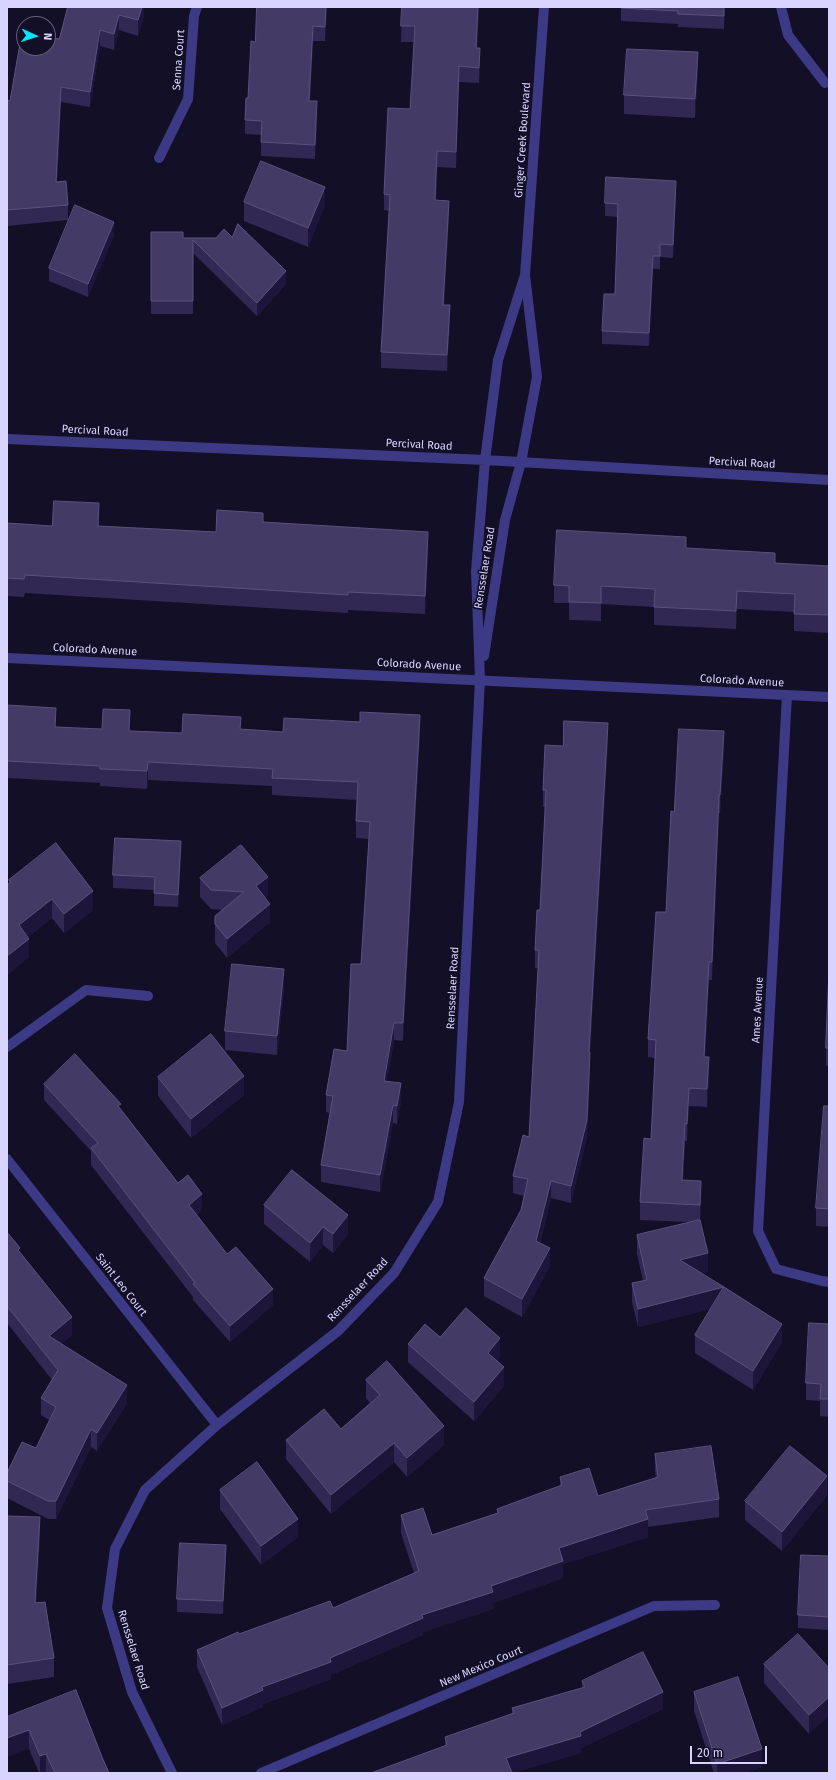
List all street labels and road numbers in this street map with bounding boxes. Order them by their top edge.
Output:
street label: Senna Court [170,29,188,91]
street label: Ginger Creek Boulevard [512,82,534,198]
street label: Percival Road [61,423,129,439]
street label: Percival Road [385,437,453,453]
street label: Percival Road [708,455,776,471]
street label: Rensselaer Road [472,526,498,610]
street label: Colorado Avenue [53,641,137,659]
street label: Colorado Avenue [377,656,461,674]
street label: Colorado Avenue [700,672,784,690]
street label: Rensselaer Road [444,946,462,1030]
street label: Ames Avenue [750,977,766,1043]
street label: Saint Leo Court [92,1251,150,1319]
street label: Rensselaer Road [325,1255,391,1325]
street label: Rensselaer Road [115,1608,151,1692]
street label: New Mexico Court [438,1644,524,1690]

